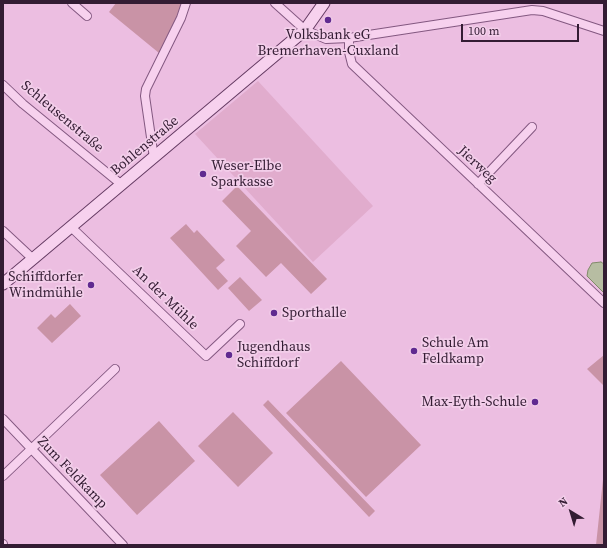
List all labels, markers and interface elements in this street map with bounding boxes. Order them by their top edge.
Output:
marker: Volksbank eG Bremerhaven-Cuxland [323,15,333,25]
scale bar [463,16,581,42]
text: 100 m [468,23,500,39]
place label: Volksbank eG Bremerhaven-Cuxland [257,27,399,60]
street label: Schleusenstraße [17,78,107,156]
street label: Bohlenstraße [108,113,182,179]
street label: Jierweg [454,143,500,187]
place label: Weser-Elbe Sparkasse [211,158,282,190]
marker: Weser-Elbe Sparkasse [198,169,208,179]
street label: An der Mühle [128,262,202,334]
place label: Schiffdorfer Windmühle [8,269,83,302]
marker: Schiffdorfer Windmühle [86,280,96,290]
place label: Sporthalle [282,305,347,321]
marker: Sporthalle [269,308,279,318]
place label: Schule Am Feldkamp [422,335,489,368]
place label: Jugendhaus Schiffdorf [237,339,310,372]
marker: Schule Am Feldkamp [409,346,419,356]
marker: Jugendhaus Schiffdorf [224,350,234,360]
place label: Max-Eyth-Schule [422,394,527,410]
marker: Max-Eyth-Schule [530,397,540,407]
street label: Zum Feldkamp [33,434,111,512]
north arrow [551,492,591,532]
text: N [556,494,571,511]

